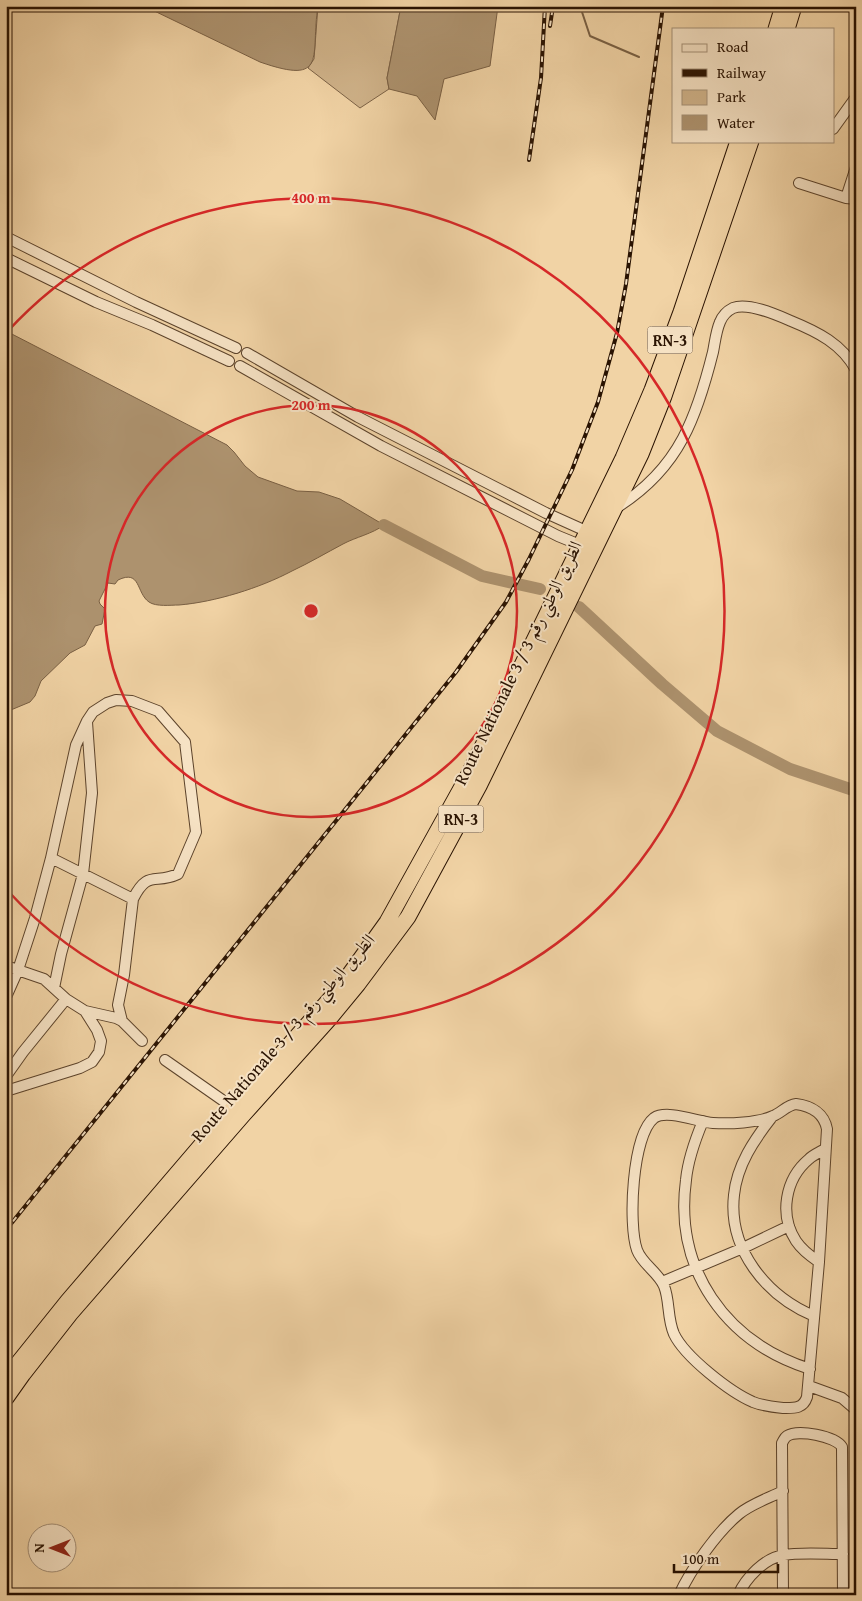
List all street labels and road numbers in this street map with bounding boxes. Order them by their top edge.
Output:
road number: RN-3 [648,326,692,354]
street label: Route Nationale 3 / الطريق الوطني رقم 3 [446,536,592,791]
road number: RN-3 [438,806,484,832]
street label: Route Nationale 3 / الطريق الوطني رقم 3 [184,927,384,1151]

